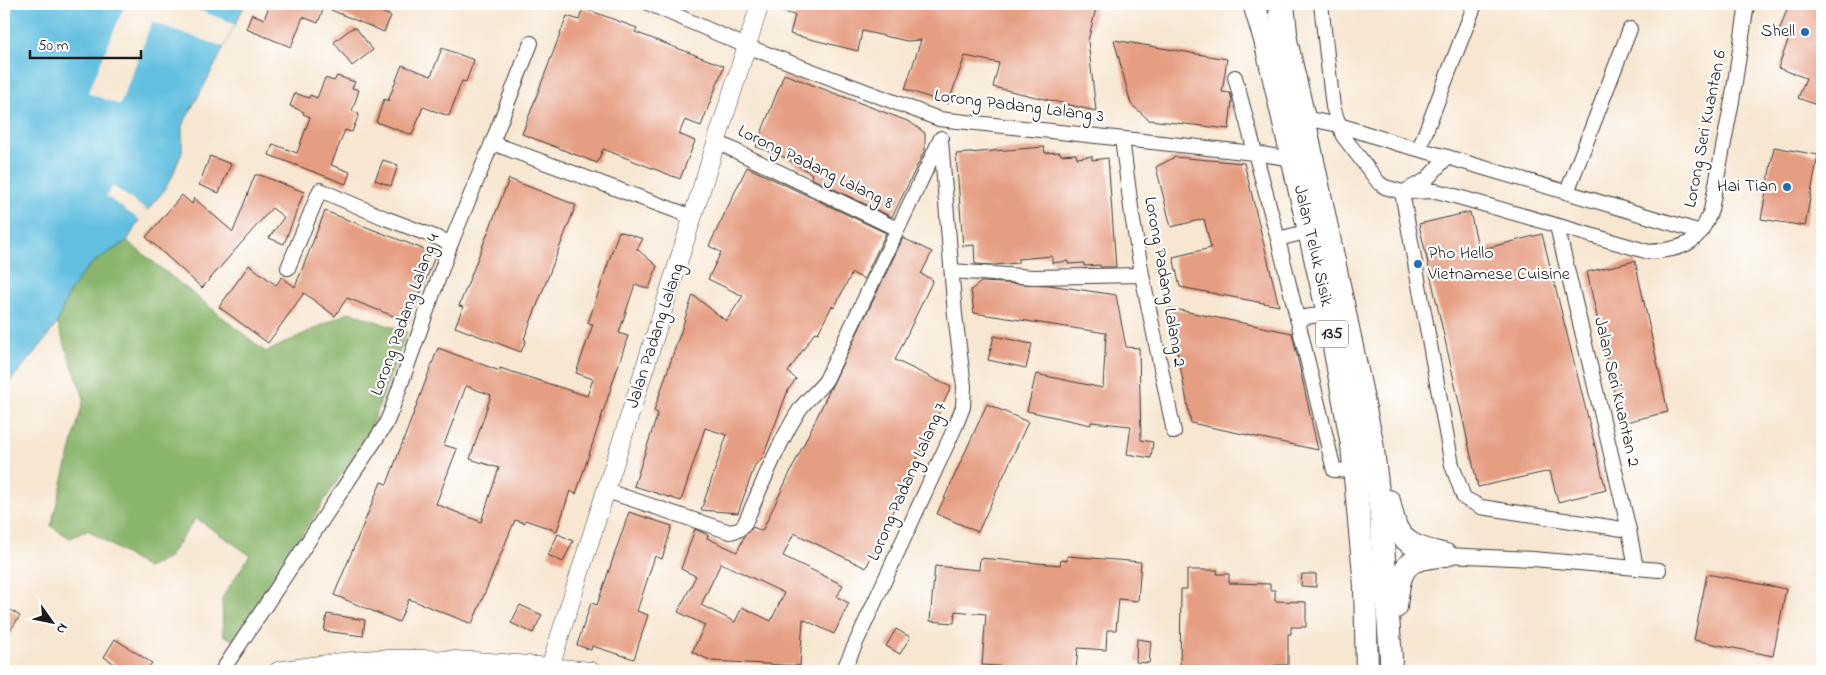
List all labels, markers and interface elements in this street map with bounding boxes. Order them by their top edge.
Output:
place label: Shell [1761,19,1795,45]
marker: Shell [1799,26,1811,38]
scale bar [30,28,141,60]
text: 50 m [38,35,69,57]
street label: Lorong Seri Kuantan 6 [1678,48,1735,210]
street label: Lorong Padang Lalang 3 [933,84,1105,131]
street label: Lorong Padang Lalang 8 [732,119,897,218]
place label: Hai Tian [1717,174,1777,200]
marker: Hai Tian [1781,181,1793,193]
street label: Jalan Teluk Sisik [1286,183,1339,309]
street label: Lorong Padang Lalang 2 [1135,195,1192,369]
street label: Lorong Padang Lalang 4 [365,230,449,400]
place label: Pho Hello Vietnamese Cuisine [1427,241,1571,288]
marker: Pho Hello Vietnamese Cuisine [1412,258,1424,270]
street label: Jalan Padang Lalang [620,260,693,412]
street label: Jalan Seri Kuantan 2 [1586,314,1646,470]
road number: 135 [1316,320,1348,348]
street label: Lorong Padang Lalang 7 [861,398,956,566]
north arrow [28,598,78,648]
text: N [50,619,73,638]

